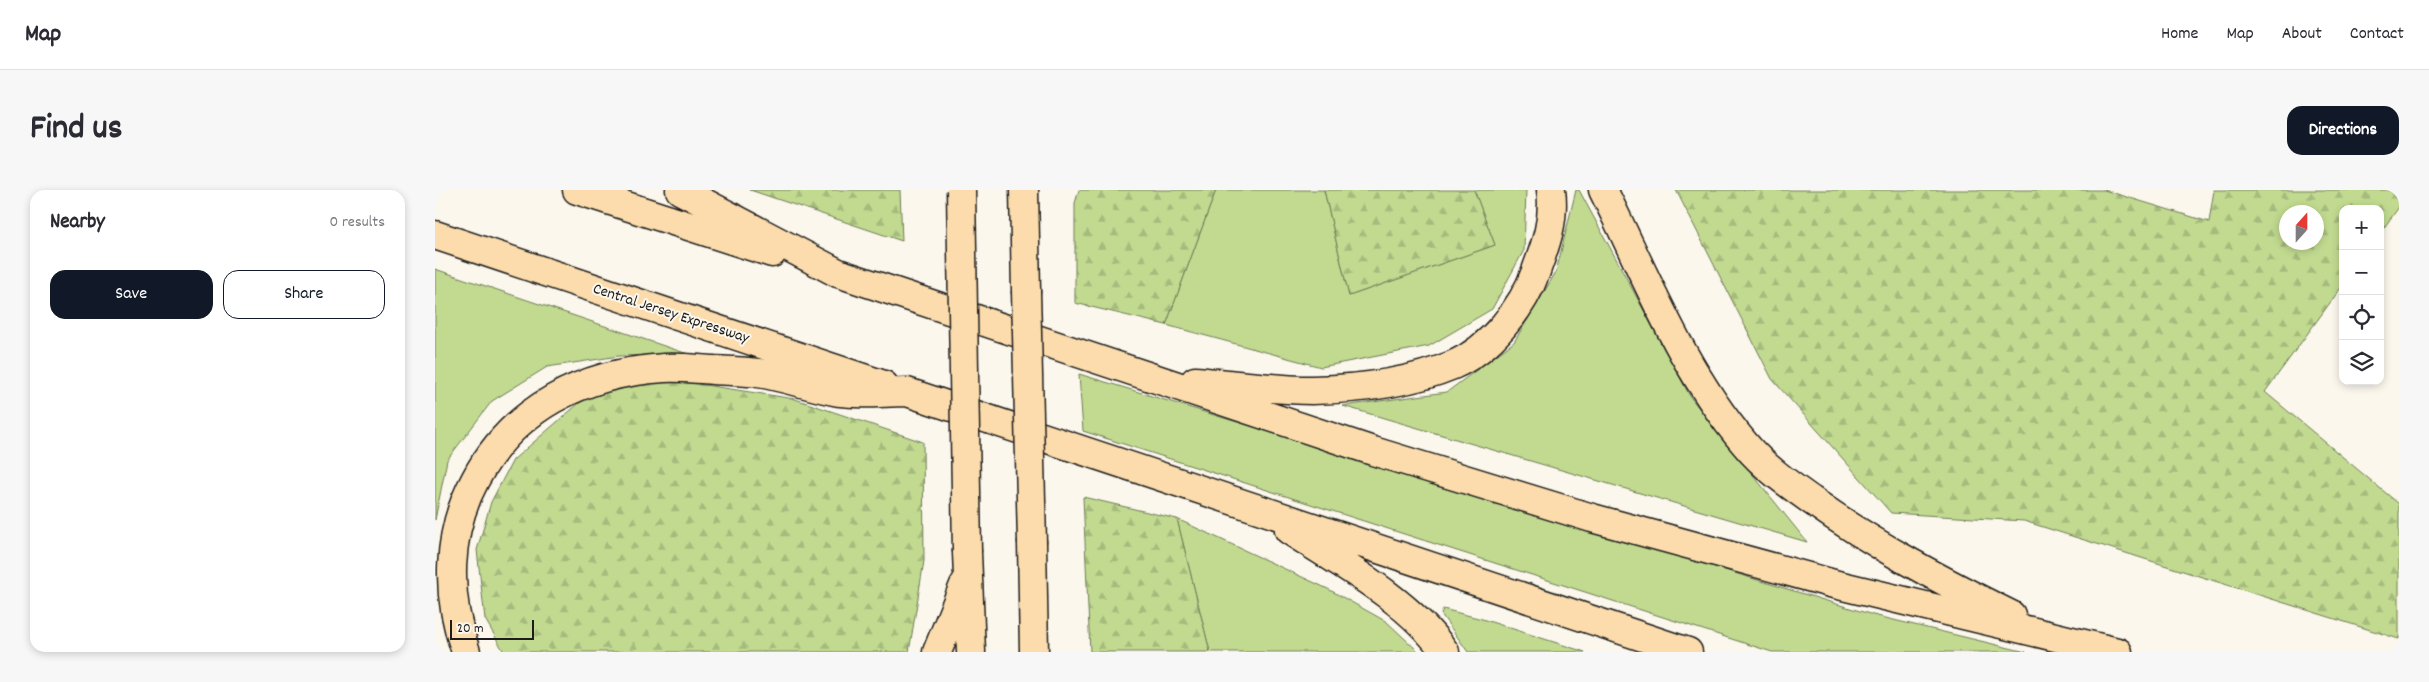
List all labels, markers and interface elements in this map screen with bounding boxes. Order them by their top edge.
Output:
text: Map [25,18,61,52]
text: Home [2161,22,2198,47]
text: Map [2226,22,2254,47]
text: About [2282,22,2322,47]
text: Contact [2350,22,2404,47]
text: Find us [30,105,122,155]
button: Directions [2287,106,2399,155]
north arrow [2279,205,2324,250]
map controls [2339,205,2384,385]
button: + [2339,205,2384,250]
text: Nearby [50,208,105,238]
text: 0 results [330,211,385,234]
button: − [2339,250,2384,295]
button: Save [50,270,213,319]
button: Share [223,270,385,319]
street label: Central Jersey Expressway [590,278,753,350]
button: locate [2339,295,2384,340]
button: layers [2339,340,2384,385]
scale bar [450,617,534,640]
text: 20 m [457,619,484,639]

